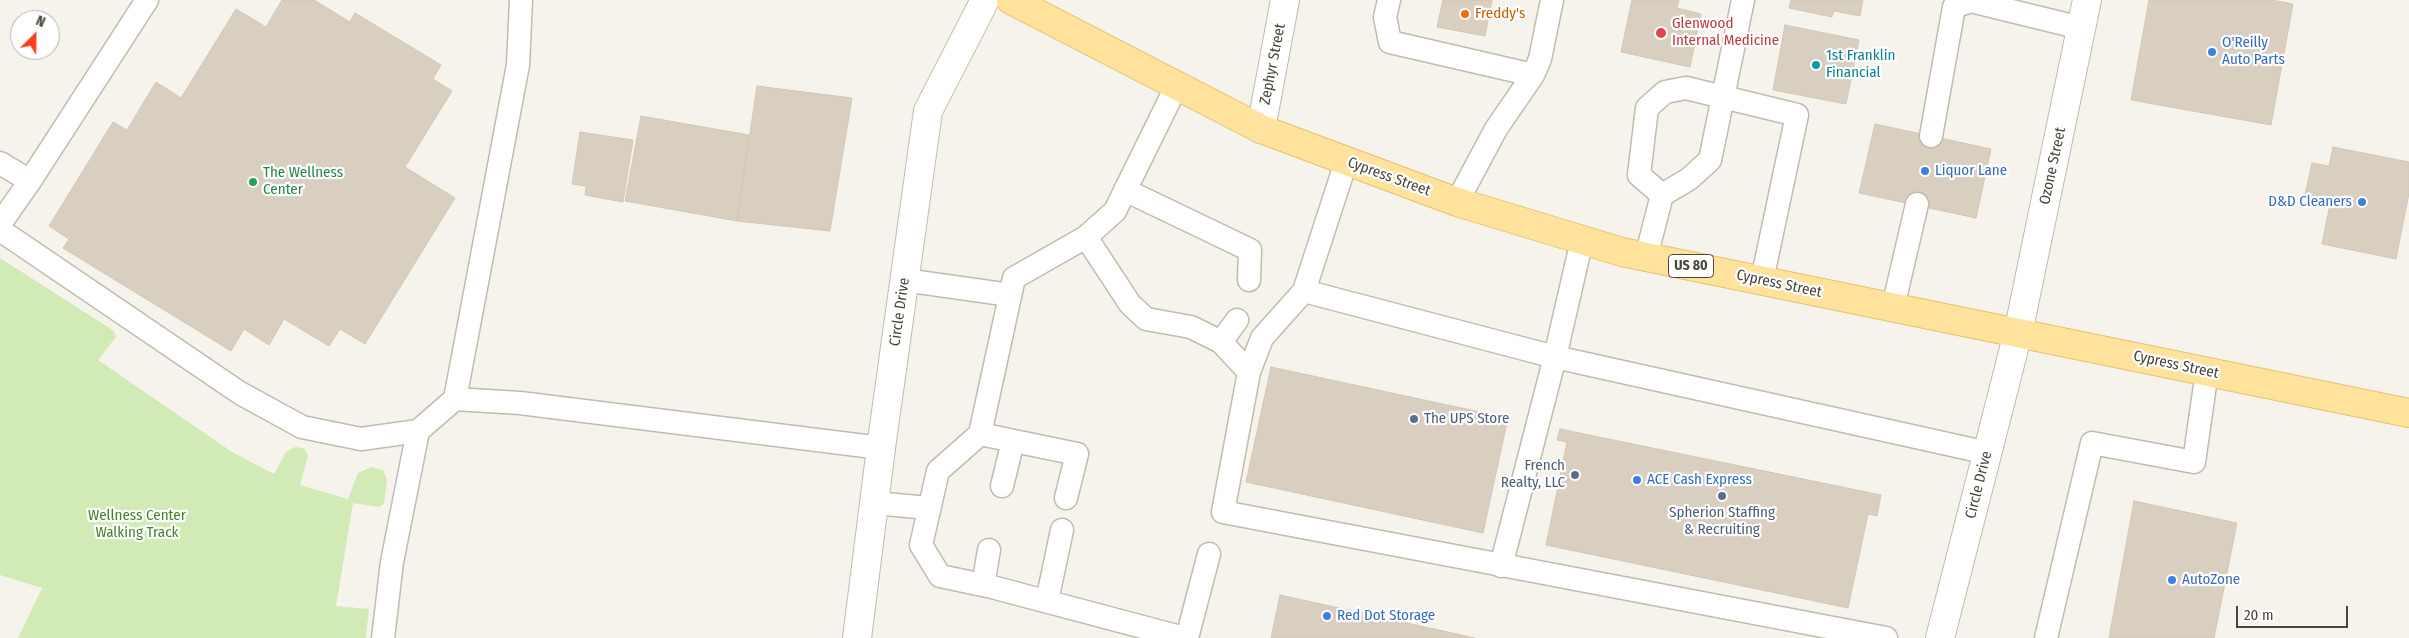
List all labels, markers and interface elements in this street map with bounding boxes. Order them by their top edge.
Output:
place label: Freddy's [1475,5,1525,23]
marker: Freddy's [1459,8,1471,20]
north arrow [10,10,60,60]
text: N [33,12,48,31]
place label: Glenwood Internal Medicine [1672,15,1779,50]
street label: Zephyr Street [1256,22,1290,106]
marker: Glenwood Internal Medicine [1654,26,1668,40]
place label: O'Reilly Auto Parts [2222,34,2285,69]
marker: O'Reilly Auto Parts [2206,46,2218,58]
place label: 1st Franklin Financial [1826,47,1895,82]
marker: 1st Franklin Financial [1810,59,1822,71]
street label: Ozone Street [2036,126,2070,206]
street label: Cypress Street [1345,154,1433,200]
place label: Liquor Lane [1935,162,2007,180]
place label: The Wellness Center [263,164,343,199]
marker: Liquor Lane [1919,165,1931,177]
marker: The Wellness Center [247,176,259,188]
place label: D&D Cleaners [2268,193,2352,211]
marker: D&D Cleaners [2356,196,2368,208]
road number: US 80 [1668,255,1714,278]
street label: Cypress Street [1735,266,1823,302]
street label: Circle Drive [886,276,914,348]
street label: Cypress Street [2132,347,2220,383]
place label: The UPS Store [1424,410,1509,428]
marker: The UPS Store [1408,413,1420,425]
street label: Circle Drive [1962,449,1996,521]
place label: French Realty, LLC [1501,457,1565,492]
marker: French Realty, LLC [1569,469,1581,481]
place label: ACE Cash Express [1647,471,1752,489]
marker: ACE Cash Express [1631,474,1643,486]
marker: Spherion Staffing & Recruiting [1716,490,1728,502]
place label: Spherion Staffing & Recruiting [1669,504,1775,539]
park label: Wellness Center Walking Track [88,507,186,542]
place label: AutoZone [2182,571,2240,589]
marker: AutoZone [2166,574,2178,586]
scale bar [2239,596,2352,628]
text: 20 m [2244,606,2274,624]
place label: Red Dot Storage [1337,607,1435,625]
marker: Red Dot Storage [1321,610,1333,622]

